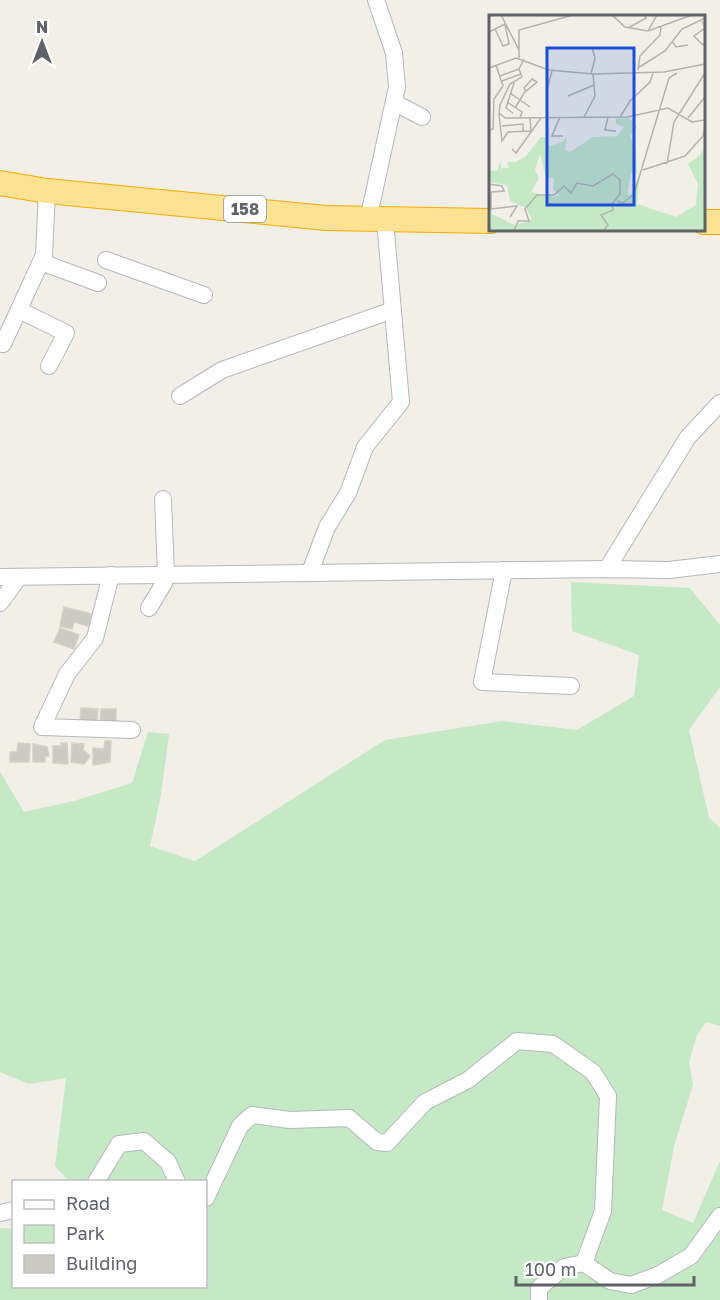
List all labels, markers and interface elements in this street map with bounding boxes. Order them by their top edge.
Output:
north arrow [12,12,72,72]
inset map [489,15,705,231]
text: N [36,17,48,37]
road number: 158 [224,196,266,222]
legend [12,1180,207,1288]
text: Road [66,1192,110,1214]
text: Park [66,1222,105,1244]
scale bar [516,1249,694,1287]
text: Building [66,1252,137,1274]
text: 100 m [525,1258,576,1280]

